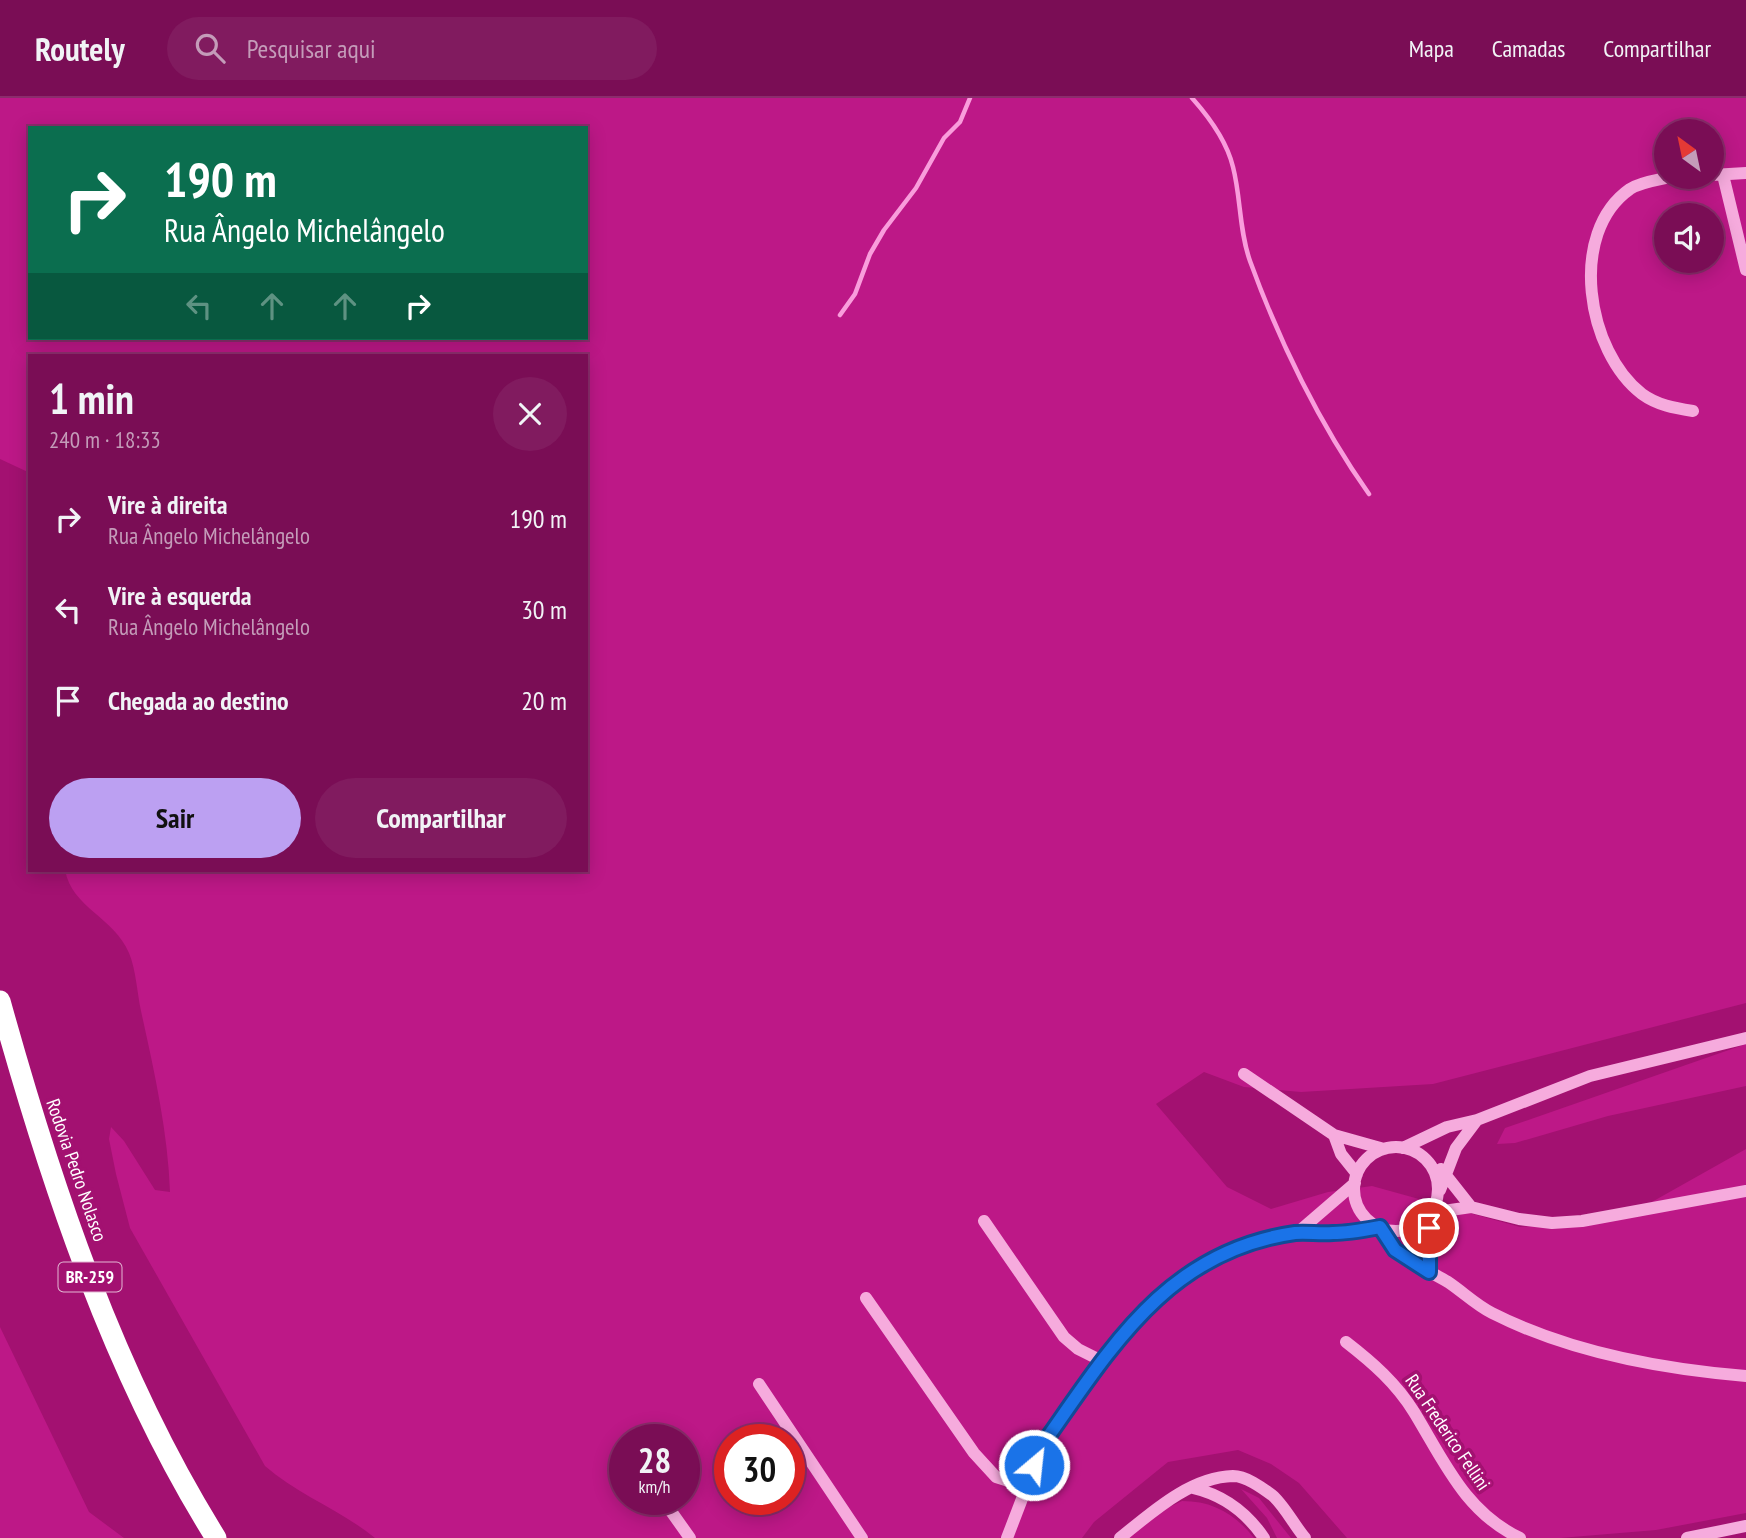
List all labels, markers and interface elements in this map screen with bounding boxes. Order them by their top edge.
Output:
search box [167,17,657,80]
text: Routely [35,27,125,70]
icon: search [191,29,229,67]
text: Pesquisar aqui [247,32,376,65]
text: Mapa [1409,33,1454,64]
text: Camadas [1492,33,1565,64]
text: Compartilhar [1603,33,1711,64]
north arrow [1654,119,1724,189]
map controls [1654,119,1724,273]
text: 190 m [164,147,277,211]
icon: right [49,154,140,245]
button: sound [1654,203,1724,273]
text: Rua Ângelo Michelângelo [164,209,445,251]
icon: left [180,287,218,325]
icon: ahead [253,287,291,325]
icon: ahead [326,287,364,325]
icon: right [399,287,437,325]
text: 1 min [49,371,134,426]
button: close [493,377,567,451]
text: 240 m · 18:33 [49,425,161,454]
text: Vire à direita [108,488,227,521]
icon: right [49,500,87,538]
text: 190 m [509,502,567,535]
text: Rua Ângelo Michelângelo [108,521,310,550]
text: Vire à esquerda [108,579,251,612]
icon: left [49,591,87,629]
text: 30 m [521,593,567,626]
text: Rua Ângelo Michelângelo [108,612,310,641]
icon: arrive [49,682,87,720]
text: Chegada ao destino [108,684,289,717]
text: 20 m [521,684,567,717]
button: Sair [49,778,301,858]
button: Compartilhar [315,778,567,858]
street label: Rodovia Pedro Nolasco [41,1096,113,1244]
pin [1399,1198,1459,1258]
icon: arrive [1410,1209,1448,1247]
road number: BR-259 [58,1262,122,1292]
street label: Rua Frederico Fellini [1400,1369,1496,1495]
speed limit sign: 30 [714,1424,805,1515]
position arrow [997,1428,1071,1502]
text: 28 [638,1437,671,1483]
text: km/h [639,1475,670,1498]

